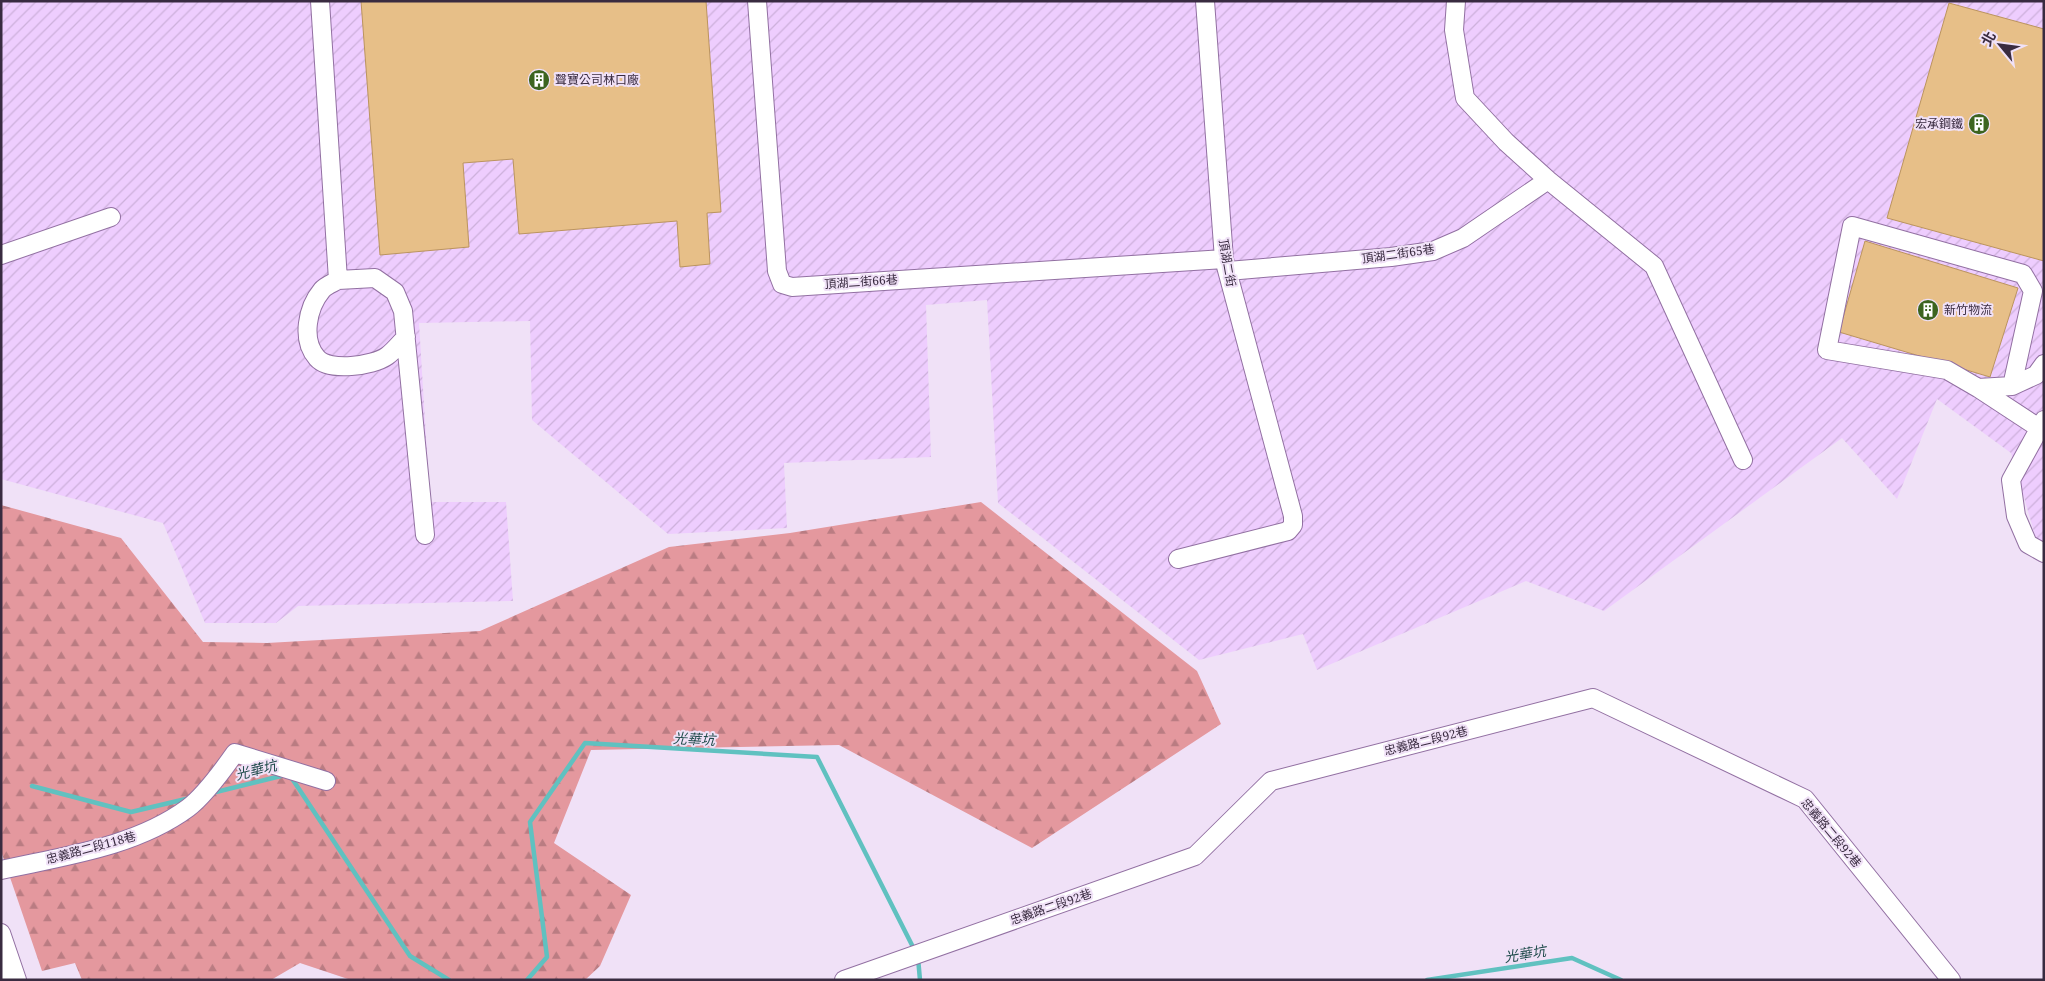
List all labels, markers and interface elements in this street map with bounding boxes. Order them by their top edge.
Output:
north arrow [1975,20,2025,70]
text: 北 [1976,28,2000,49]
building icon: 聲寶公司林口廠 [527,68,551,92]
place label: 聲寶公司林口廠 [555,71,639,88]
building icon: 宏承鋼鐵 [1967,112,1991,136]
place label: 宏承鋼鐵 [1915,115,1963,132]
street label: 頂湖二街 [1215,238,1240,288]
street label: 頂湖二街65巷 [1360,240,1435,267]
street label: 頂湖二街66巷 [824,270,898,293]
building icon: 新竹物流 [1916,298,1940,322]
place label: 新竹物流 [1944,301,1992,318]
street label: 忠義路二段92巷 [1382,722,1469,759]
water label: 光華坑 [673,728,717,749]
water label: 光華坑 [233,755,280,784]
street label: 忠義路二段92巷 [1797,794,1865,871]
street label: 忠義路二段118巷 [44,827,138,868]
street label: 忠義路二段92巷 [1008,885,1094,928]
water label: 光華坑 [1503,941,1549,966]

